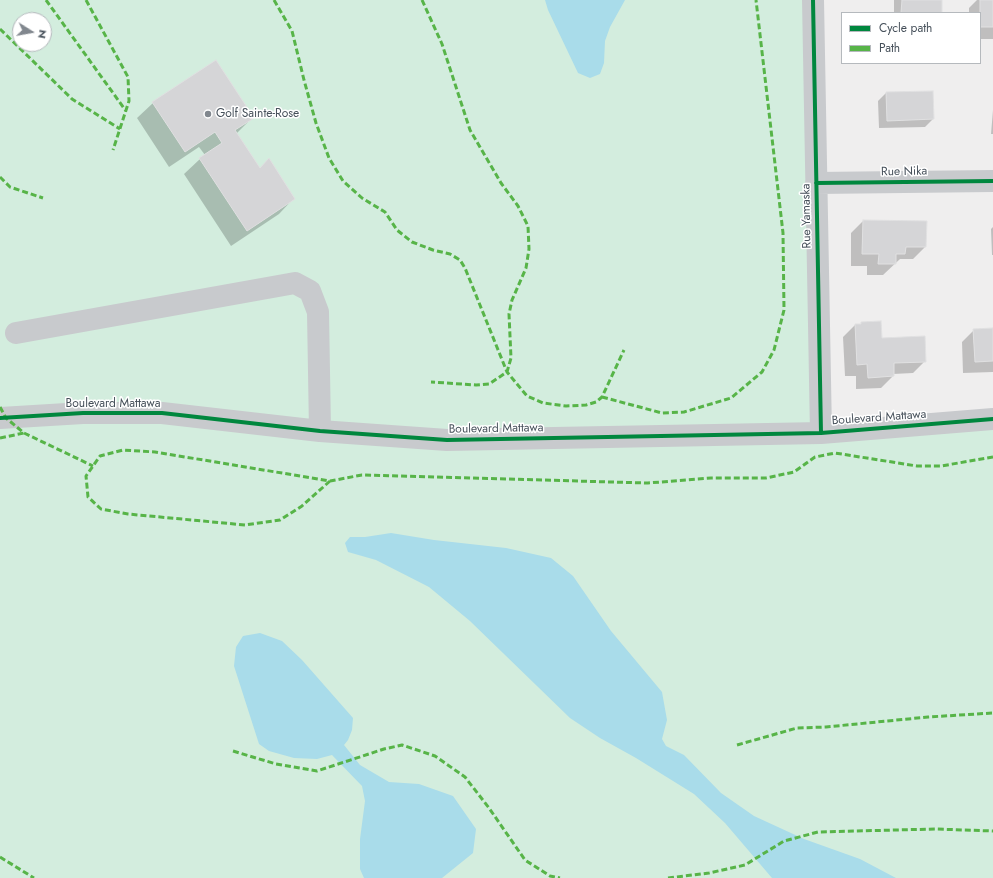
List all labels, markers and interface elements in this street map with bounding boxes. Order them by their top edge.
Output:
north arrow [12,12,52,52]
legend [841,12,981,64]
text: Cycle path [879,19,932,37]
text: N [34,28,51,40]
text: Path [879,39,900,57]
place label: Golf Sainte-Rose [216,107,299,121]
marker: Golf Sainte-Rose [203,109,213,119]
street label: Rue Nika [881,164,927,180]
street label: Rue Yamaska [799,183,815,249]
street label: Boulevard Mattawa [66,397,160,411]
street label: Boulevard Mattawa [831,408,927,428]
street label: Boulevard Mattawa [448,421,544,437]

